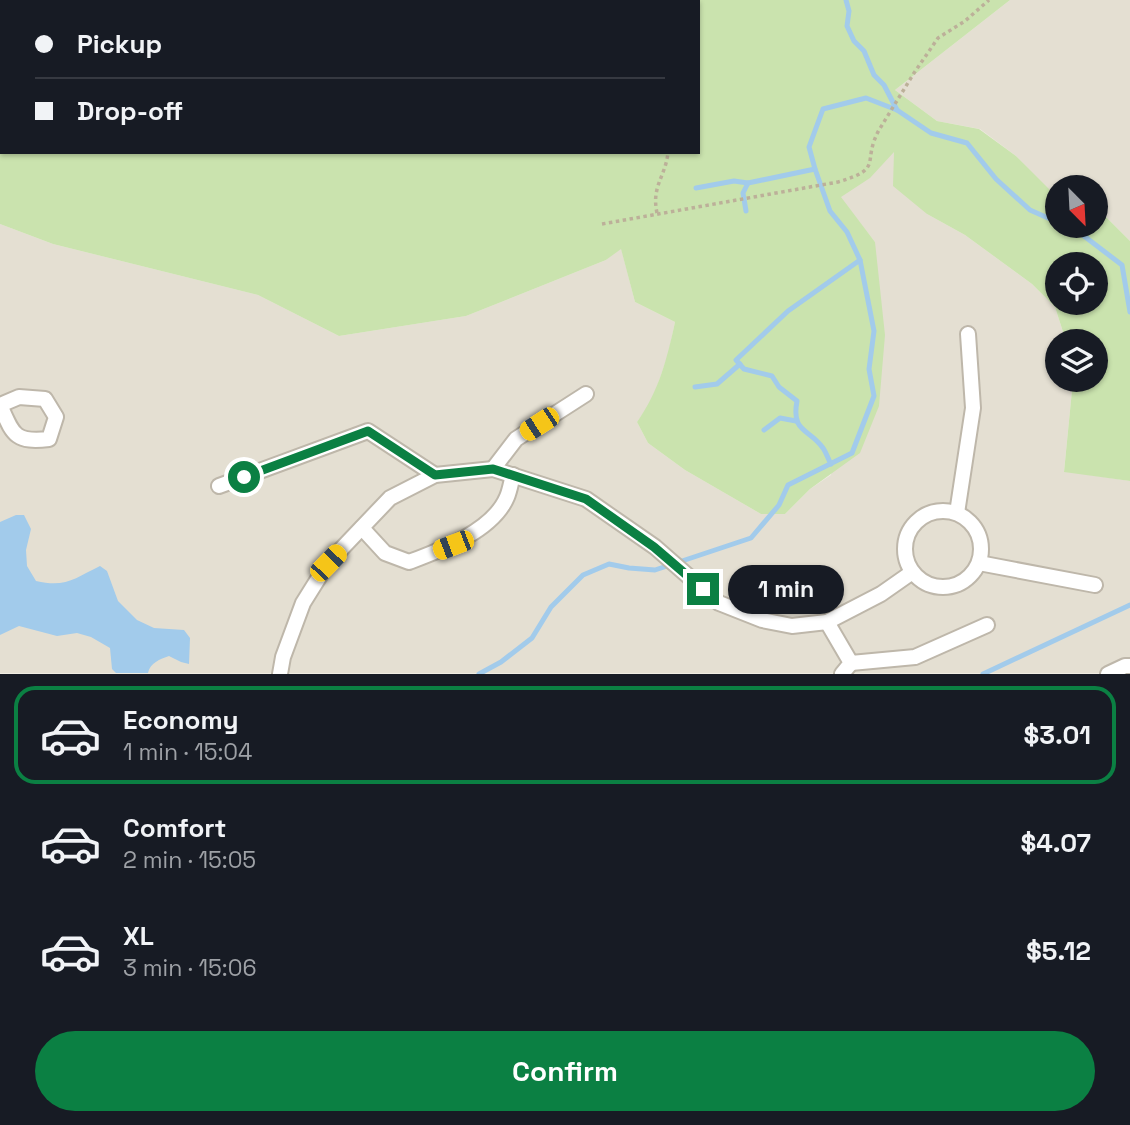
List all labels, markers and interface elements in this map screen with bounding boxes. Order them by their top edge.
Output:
text: Pickup [77,27,162,61]
text: Drop-off [77,94,183,128]
north arrow [1045,175,1108,238]
map controls [1045,175,1108,392]
button: locate [1045,252,1108,315]
button: layers [1045,329,1108,392]
car [516,404,563,444]
route start [228,461,260,493]
car [430,528,477,562]
car [306,541,351,585]
callout: 1 min [728,564,843,614]
route end [687,573,719,605]
text: 1 min [758,574,814,604]
text: Economy [123,703,239,737]
icon: car [39,704,102,767]
text: $3.01 [1023,718,1091,752]
text: 1 min · 15:04 [123,737,253,767]
text: Comfort [123,811,226,845]
icon: car [39,812,102,875]
text: $4.07 [1021,826,1091,860]
text: 2 min · 15:05 [123,845,256,875]
text: XL [123,919,154,953]
icon: car [39,920,102,983]
text: $5.12 [1026,934,1091,968]
text: 3 min · 15:06 [123,953,256,983]
button: Confirm [35,1031,1095,1111]

